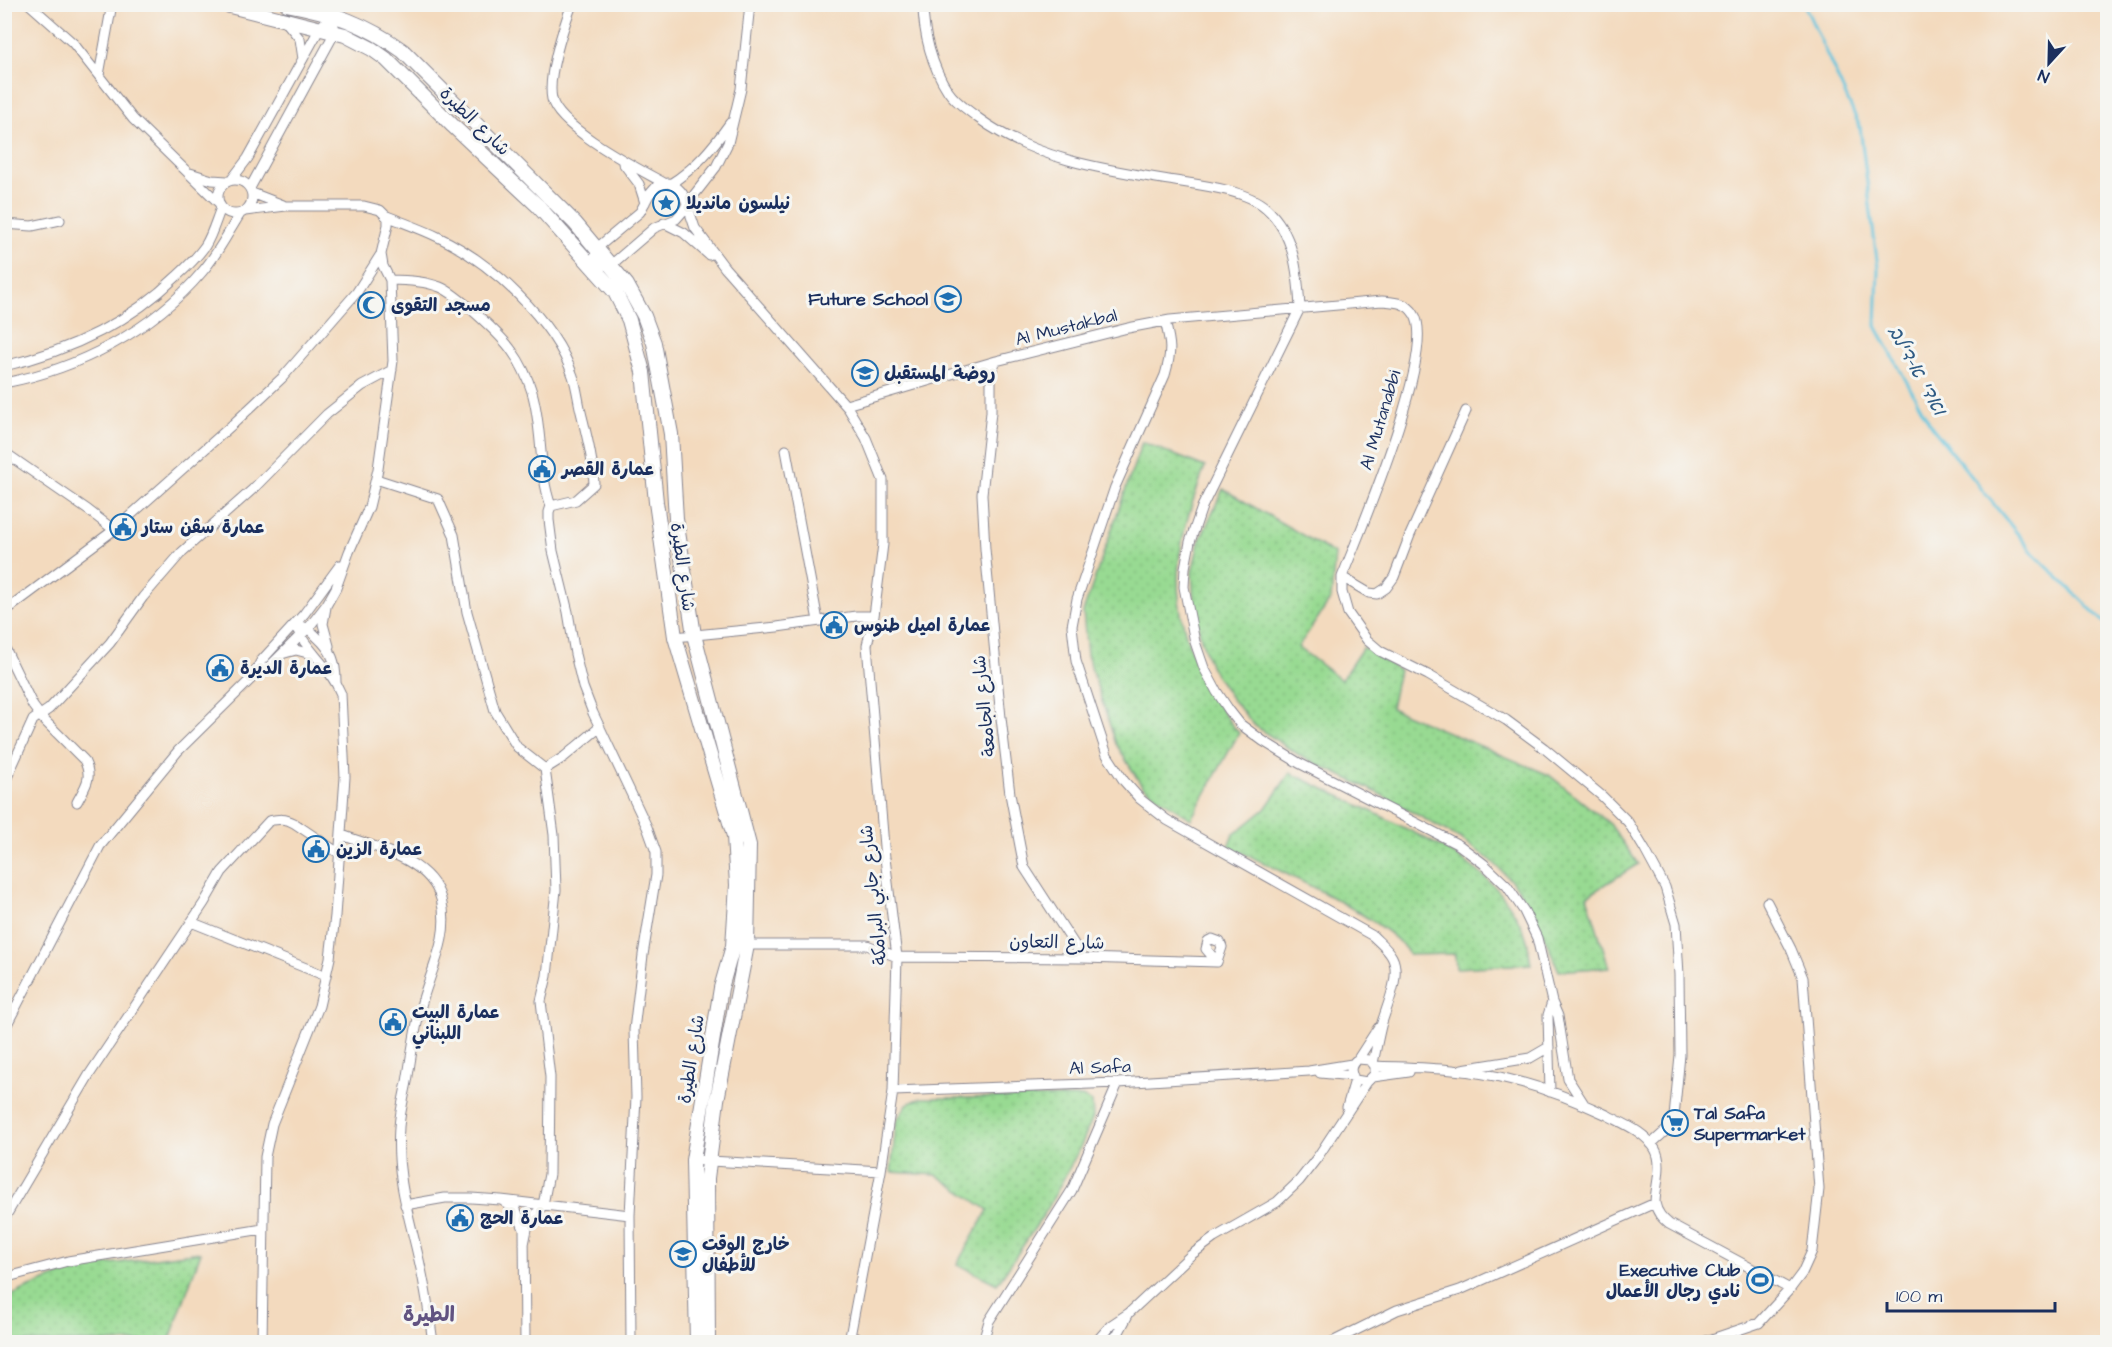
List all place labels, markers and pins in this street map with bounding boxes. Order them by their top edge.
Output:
place icon: نيلسون مانديلا [651,188,681,218]
place label: نيلسون مانديلا [686,191,790,216]
school or university icon: Future School [933,284,963,314]
place label: Future School [808,287,928,312]
mosque icon: مسجد التقوى [356,290,386,320]
place label: مسجد التقوى [391,293,491,318]
school or university icon: روضة المستقبل [850,358,880,388]
place label: روضة المستقبل [884,361,995,386]
public building icon: عمارة القصر [527,454,557,484]
place label: عمارة القصر [560,457,655,482]
public building icon: عمارة سڤن ستار [108,512,138,542]
place label: عمارة سڤن ستار [140,515,265,540]
public building icon: عمارة اميل طنوس [819,610,849,640]
place label: عمارة اميل طنوس [854,613,991,638]
public building icon: عمارة الديرة [205,653,235,683]
place label: عمارة الديرة [240,656,333,681]
public building icon: عمارة الزين [301,834,331,864]
place label: عمارة الزين [336,837,423,862]
place label: عمارة البيت اللبناني [412,1000,500,1049]
public building icon: عمارة البيت اللبناني [378,1007,408,1037]
place label: Tal Safa Supermarket [1693,1101,1806,1147]
supermarket icon: Tal Safa Supermarket [1660,1108,1690,1138]
public building icon: عمارة الحج [445,1203,475,1233]
place label: عمارة الحج [480,1206,564,1231]
place label: خارج الوقت للأطفال [702,1232,790,1278]
school or university icon: خارج الوقت للأطفال [668,1239,698,1269]
place label: Executive Club نادي رجال الأعمال [1606,1258,1741,1305]
sports icon: Executive Club نادي رجال الأعمال [1745,1265,1775,1295]

